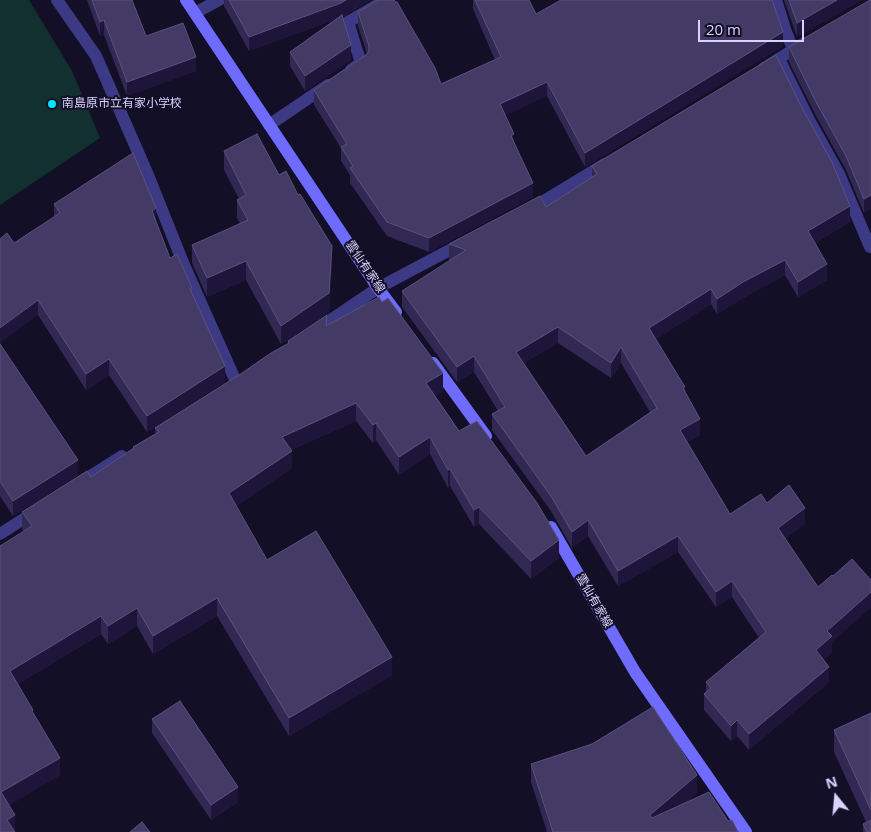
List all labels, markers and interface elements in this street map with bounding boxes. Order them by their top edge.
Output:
scale bar [701,10,807,42]
text: 20 m [706,19,741,39]
place label: 南島原市立有家小学校 [62,97,182,111]
marker: 南島原市立有家小学校 [46,98,58,110]
street label: 雲仙有家線 [342,238,388,296]
street label: 雲仙有家線 [573,571,615,631]
text: N [823,771,840,793]
north arrow [811,772,861,822]

